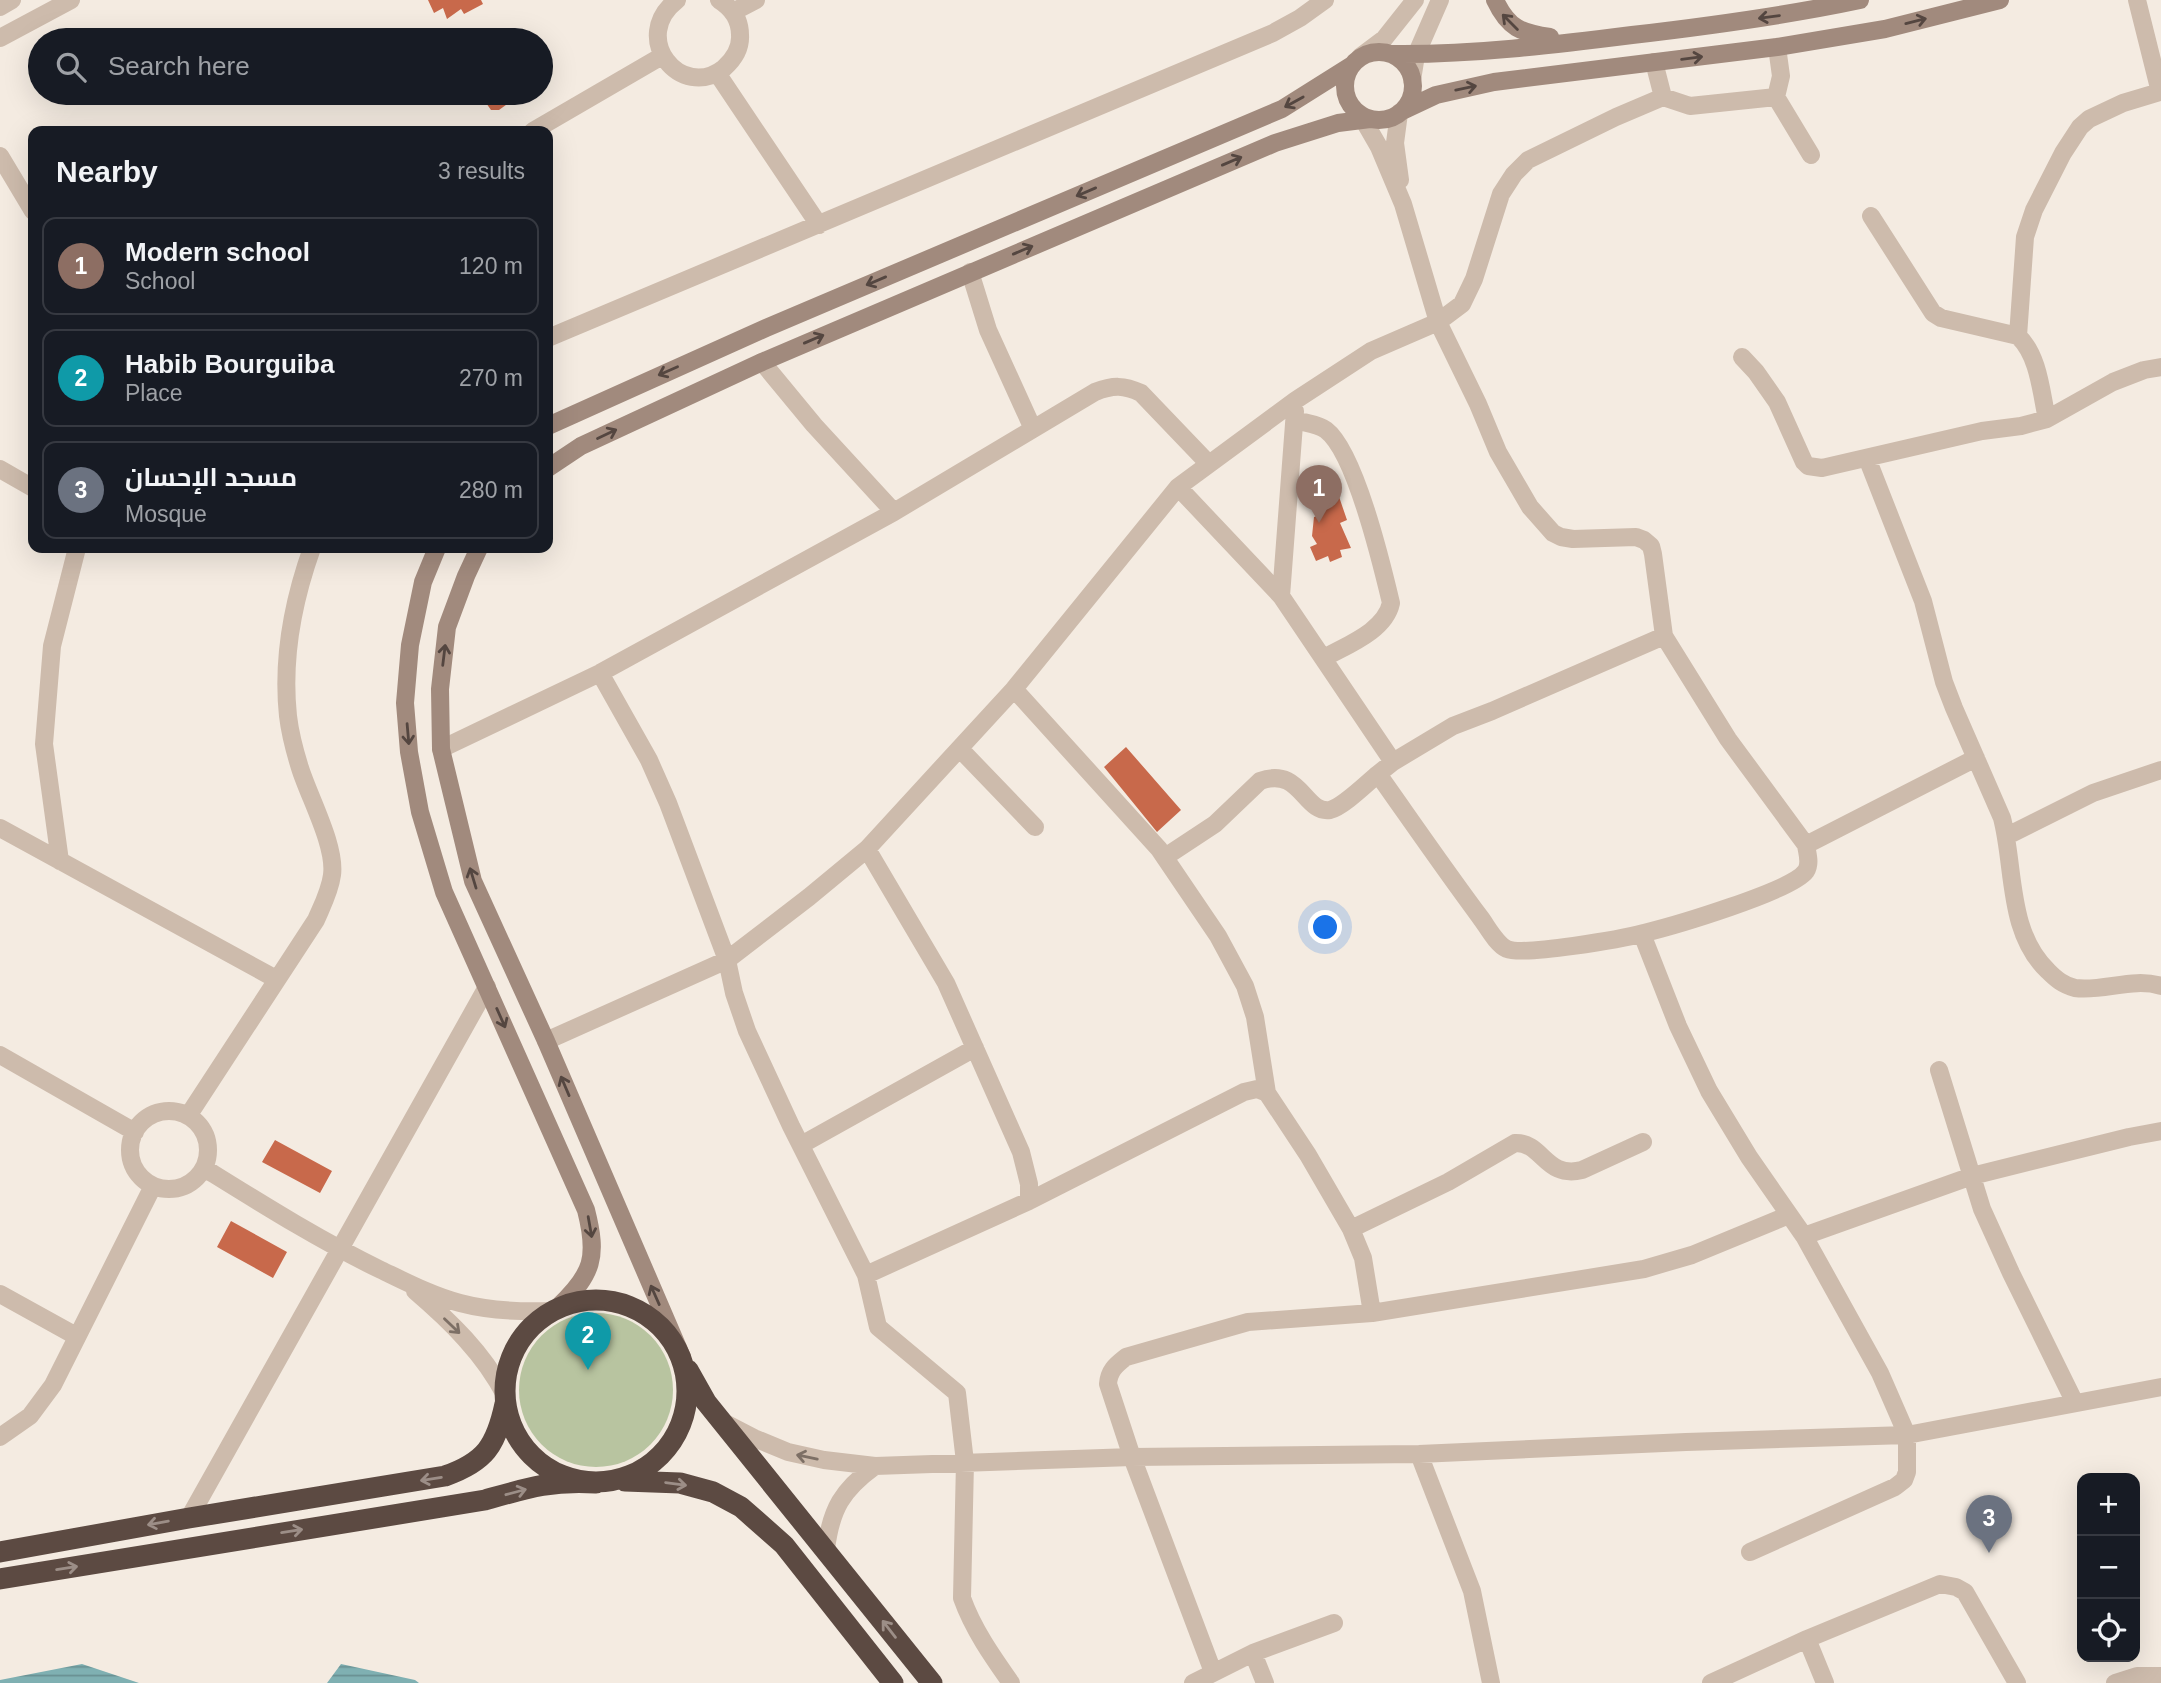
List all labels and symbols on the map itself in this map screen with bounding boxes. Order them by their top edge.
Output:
one-way arrow [1758,11,1781,24]
one-way arrow [1502,13,1519,30]
one-way arrow [1904,14,1927,27]
one-way arrow [1680,51,1702,64]
one-way arrow [1454,80,1477,94]
one-way arrow [1285,95,1305,109]
one-way arrow [1221,154,1243,167]
one-way arrow [1075,186,1097,199]
one-way arrow [1012,243,1033,256]
one-way arrow [866,275,888,288]
one-way arrow [802,332,824,345]
one-way arrow [657,365,679,378]
one-way arrow [596,427,617,440]
pin: 1 [1296,465,1342,523]
one-way arrow [437,644,450,666]
one-way arrow [401,722,414,745]
one-way arrow [466,867,479,889]
your location [1308,910,1342,944]
one-way arrow [495,1007,508,1028]
one-way arrow [558,1076,571,1097]
one-way arrow [584,1215,597,1238]
one-way arrow [648,1284,661,1306]
pin: 2 [565,1312,611,1370]
one-way arrow [444,1317,461,1334]
one-way arrow [796,1449,819,1463]
one-way arrow [420,1473,443,1486]
one-way arrow [665,1478,687,1491]
one-way arrow [505,1484,527,1497]
pin: 3 [1966,1495,2012,1553]
one-way arrow [147,1517,170,1530]
one-way arrow [280,1524,303,1537]
one-way arrow [55,1561,78,1574]
one-way arrow [882,1621,897,1639]

